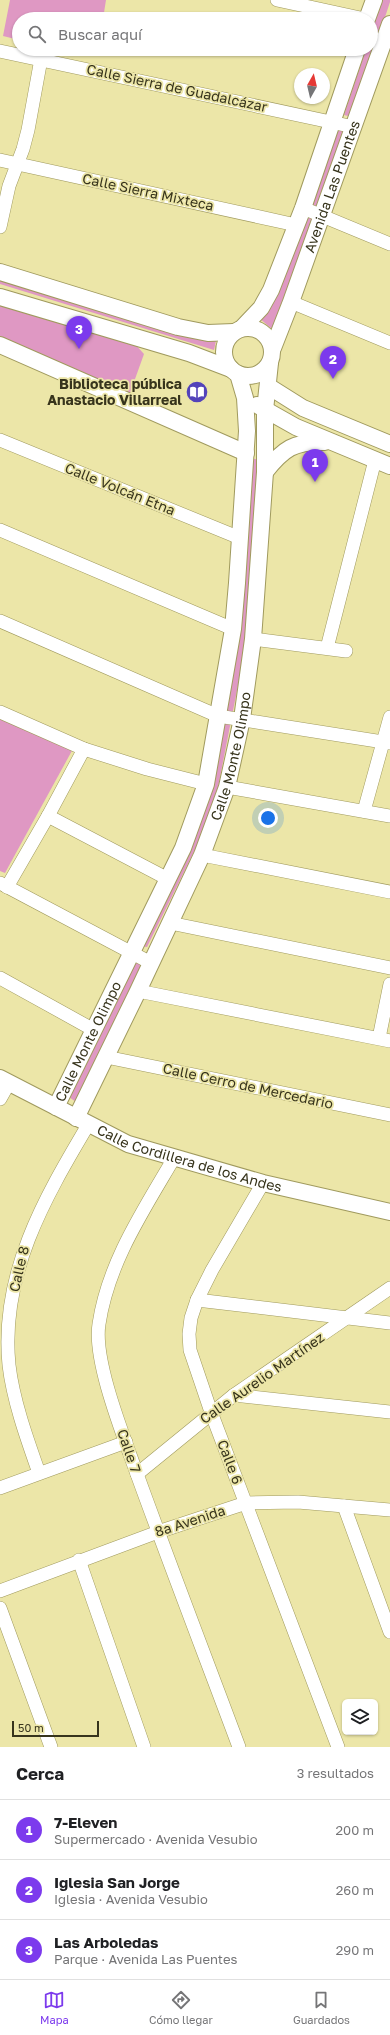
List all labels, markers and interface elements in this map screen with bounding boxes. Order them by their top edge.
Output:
search box [12,12,378,56]
icon: search [26,23,48,45]
text: Buscar aquí [58,25,142,43]
street label: Calle Sierra de Guadalcázar [85,60,270,115]
north arrow [294,68,330,104]
street label: Avenida Las Puentes [300,118,363,255]
street label: Calle Sierra Mixteca [81,169,215,214]
pin: 3 [66,316,92,349]
pin: 2 [320,346,346,379]
place label: Biblioteca pública Anastacio Villarreal [47,375,182,408]
library icon: Biblioteca pública Anastacio Villarreal [184,379,210,405]
pin: 1 [302,449,328,482]
street label: Calle Volcán Etna [63,459,178,518]
street label: Calle Monte Olimpo [206,691,254,823]
your location [258,808,278,828]
street label: Calle Monte Olimpo [51,978,124,1104]
street label: Calle Cerro de Mercedario [161,1059,335,1112]
street label: Calle Cordillera de los Andes [94,1121,284,1195]
street label: Calle 8 [5,1244,32,1293]
street label: Calle Aurelio Martínez [196,1328,327,1427]
street label: Calle 7 [114,1427,145,1475]
street label: Calle 6 [214,1437,247,1486]
street label: 8a Avenida [152,1501,227,1540]
map controls [342,1699,378,1735]
button: layers [342,1699,378,1735]
scale bar [12,1719,99,1738]
text: 50 m [18,1721,44,1734]
text: Cerca [16,1763,64,1784]
text: 3 resultados [297,1765,374,1781]
text: 7-Eleven [54,1813,117,1831]
text: 1 [26,1822,32,1838]
text: 200 m [336,1822,374,1838]
text: Supermercado · Avenida Vesubio [54,1831,257,1847]
text: Iglesia San Jorge [54,1873,180,1891]
text: 2 [25,1882,33,1898]
text: 260 m [336,1882,374,1898]
text: Iglesia · Avenida Vesubio [54,1891,208,1907]
text: Las Arboledas [54,1933,158,1951]
text: 3 [25,1942,33,1958]
text: 290 m [336,1942,374,1958]
text: Parque · Avenida Las Puentes [54,1951,237,1967]
tab: Mapa [40,1989,69,2026]
tab: Cómo llegar [149,1989,213,2026]
tab: Guardados [293,1989,350,2026]

